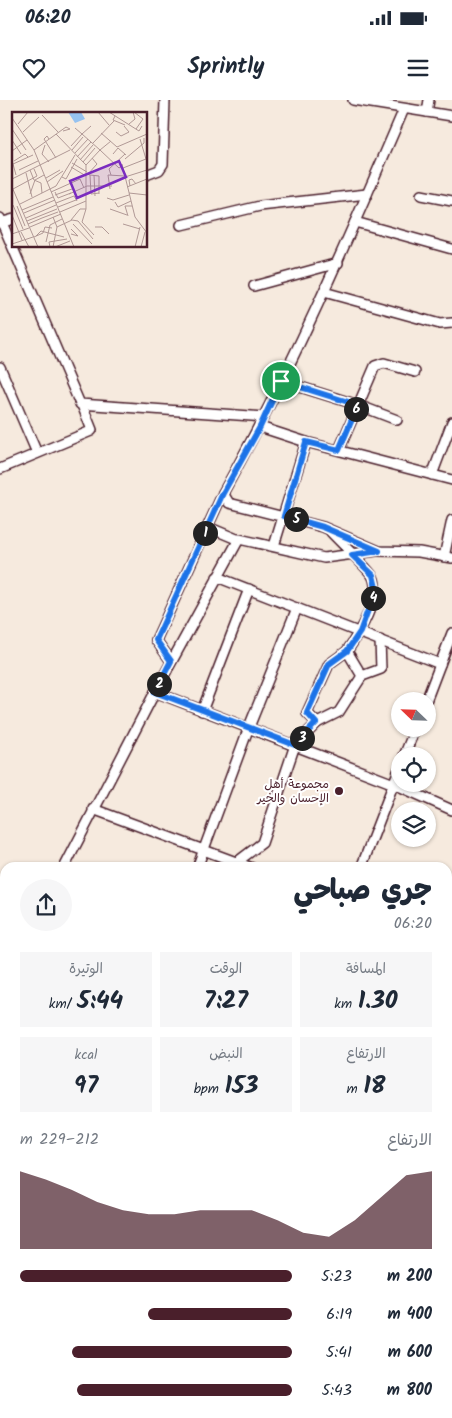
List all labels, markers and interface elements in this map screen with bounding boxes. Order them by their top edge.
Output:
text: 06:20 [25,3,71,33]
text: Sprintly [187,50,265,85]
icon: heart [20,54,48,82]
icon: menu [404,54,432,82]
inset map [12,112,148,248]
pin [260,360,302,402]
icon: arrive [267,367,295,395]
pin: 6 [344,396,368,422]
text: 6 [353,398,360,420]
pin: 5 [284,506,308,532]
text: 5 [293,508,300,530]
pin: 1 [192,520,218,546]
text: 1 [203,522,208,544]
pin: 4 [360,586,386,610]
text: 4 [370,587,377,609]
pin: 2 [146,672,172,696]
text: 2 [155,673,164,695]
north arrow [391,692,436,738]
map controls [391,692,436,847]
pin: 3 [290,726,314,750]
text: 3 [299,727,306,749]
button: locate [391,747,436,792]
place label: مجموعة أهل الإحسان والخير [256,775,329,808]
marker: مجموعة أهل الإحسان والخير [333,785,345,797]
button: layers [391,802,436,847]
text: جري صباحي [293,869,432,914]
button: share [20,879,72,931]
text: 06:20 [394,911,432,936]
text: الوتيرة [69,958,103,980]
text: الوقت [210,958,242,980]
text: المسافة [346,958,386,980]
text: 5:44 [77,981,123,1021]
text: 7:27 [204,981,248,1021]
text: 1.30 [358,981,398,1021]
text: /km [49,993,77,1015]
text: km [334,993,358,1015]
text: النبض [209,1043,243,1065]
text: الارتفاع [346,1043,386,1065]
text: kcal [75,1044,97,1066]
text: 97 [74,1066,98,1106]
text: 153 [224,1066,258,1106]
text: 18 [363,1066,386,1106]
text: bpm [194,1078,224,1100]
text: m [346,1078,363,1100]
text: 212–229 m [20,1127,99,1152]
text: الارتفاع [387,1128,432,1153]
text: 5:23 [321,1264,352,1289]
text: 200 m [387,1264,432,1289]
text: 6:19 [326,1302,352,1327]
text: 400 m [388,1302,432,1327]
text: 5:41 [326,1340,352,1365]
text: 600 m [388,1340,432,1365]
text: 5:43 [322,1378,352,1403]
text: 800 m [387,1378,432,1403]

